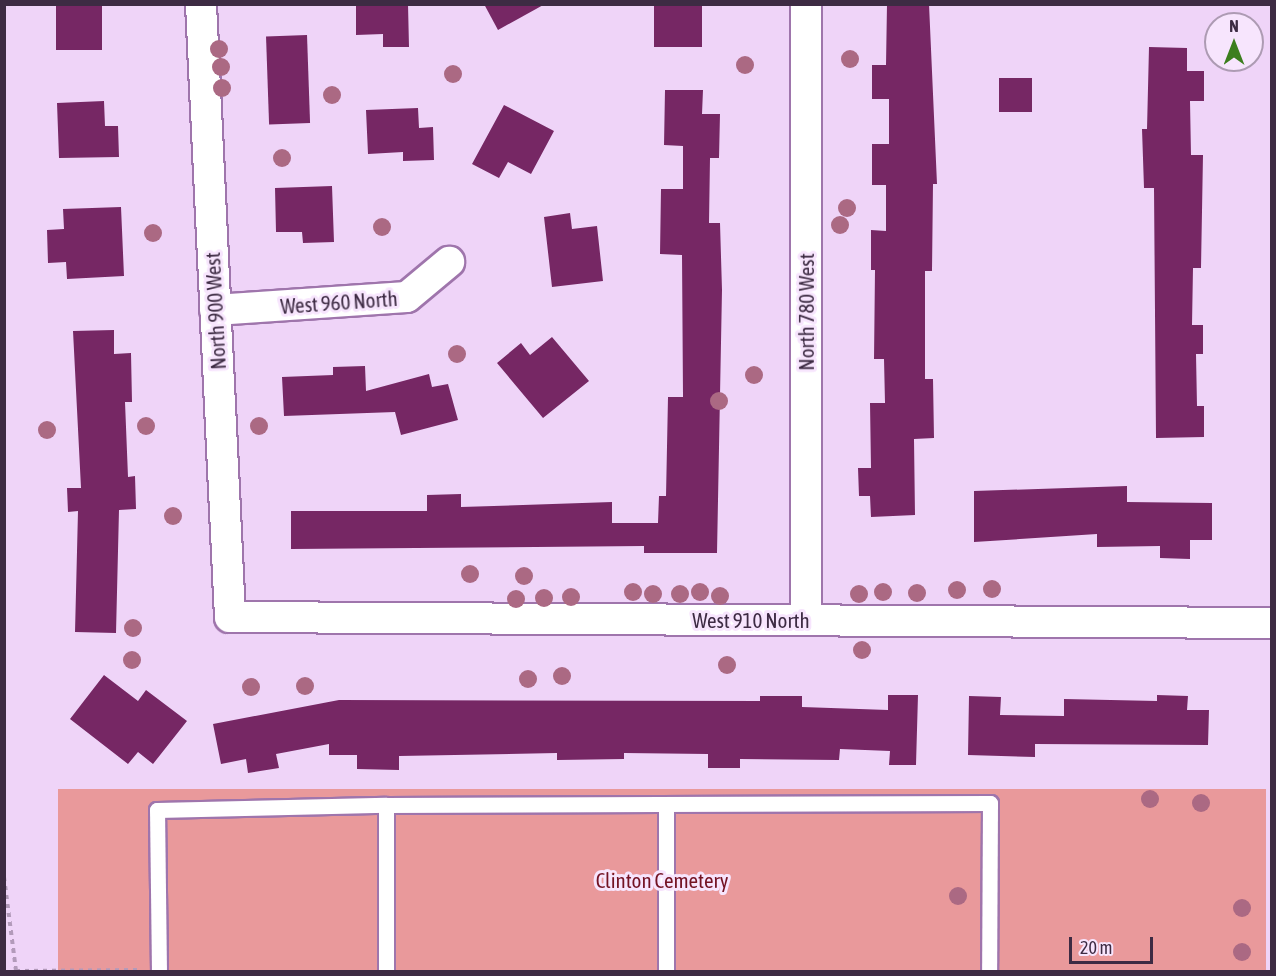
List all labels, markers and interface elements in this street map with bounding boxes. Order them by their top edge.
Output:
north arrow [1204,12,1264,72]
text: N [1229,17,1239,35]
street label: North 900 West [199,252,231,370]
street label: North 780 West [793,253,819,371]
street label: West 960 North [280,285,398,319]
street label: West 910 North [692,607,810,633]
park label: Clinton Cemetery [596,867,728,893]
scale bar [1072,925,1156,963]
text: 20 m [1080,937,1112,958]

